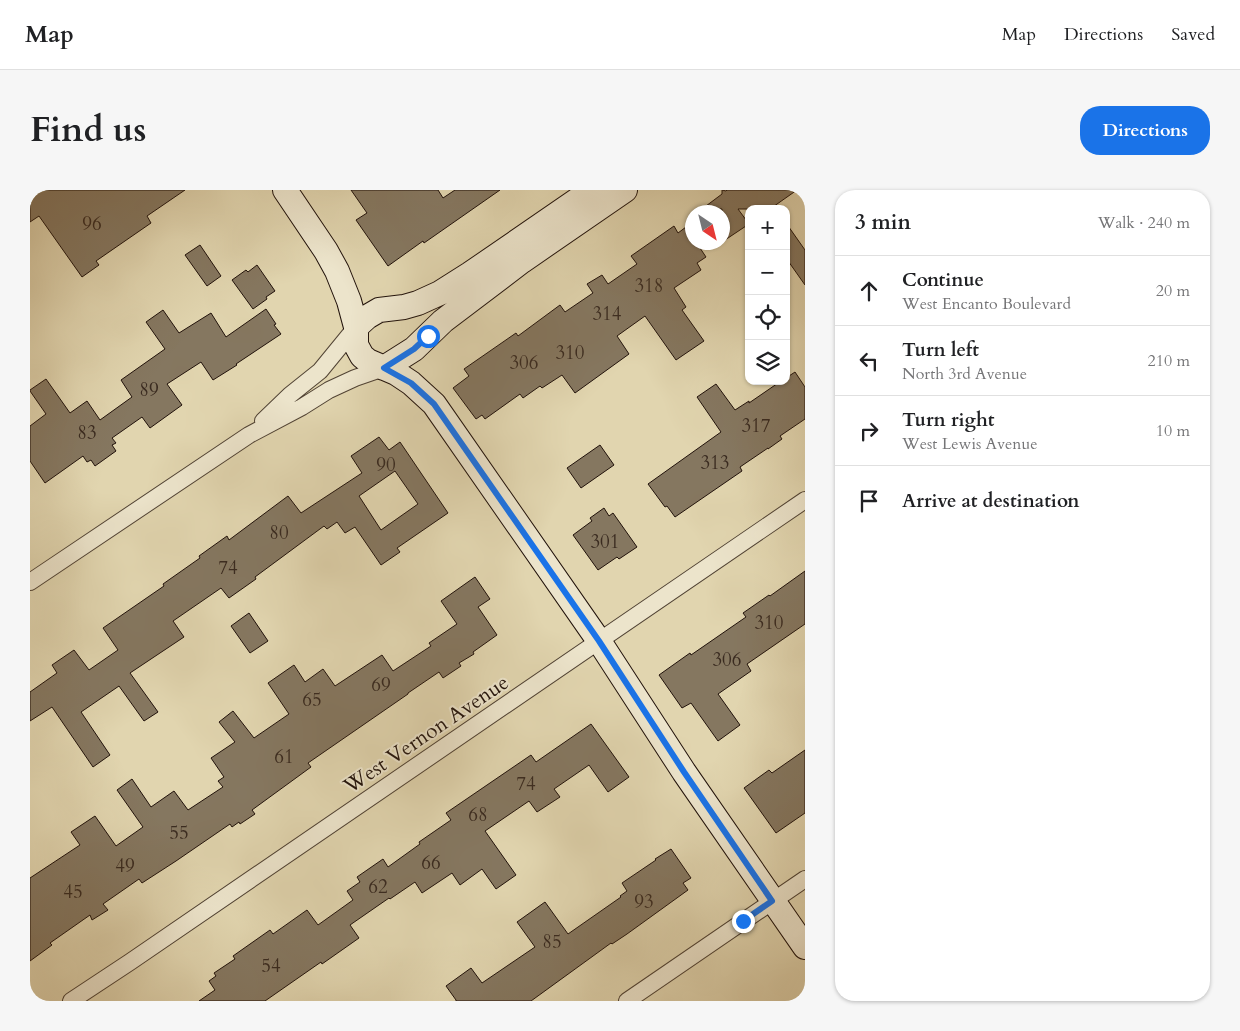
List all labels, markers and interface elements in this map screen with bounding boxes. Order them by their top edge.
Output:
text: Map [25,18,74,51]
text: Map [1002,22,1036,47]
text: Directions [1064,22,1143,47]
text: Saved [1171,22,1215,47]
text: Find us [30,106,146,154]
button: Directions [1080,106,1210,155]
north arrow [685,205,730,250]
map controls [745,205,790,385]
button: + [745,205,790,250]
text: 3 min [855,208,911,237]
house number: 96 [82,211,102,237]
text: Walk · 240 m [1098,212,1190,234]
button: − [745,250,790,295]
text: Continue [902,267,984,293]
house number: 318 [634,273,664,299]
icon: ahead [855,277,883,305]
text: 20 m [1156,280,1190,302]
text: West Encanto Boulevard [902,293,1071,315]
button: locate [745,295,790,340]
house number: 314 [592,301,622,327]
route start [417,325,440,348]
text: Turn left [902,337,979,363]
house number: 310 [555,340,585,366]
button: layers [745,340,790,385]
icon: left [855,347,883,375]
house number: 306 [509,350,539,376]
text: 210 m [1148,350,1190,372]
text: North 3rd Avenue [902,363,1027,385]
house number: 89 [139,377,159,403]
text: Turn right [902,407,994,433]
house number: 317 [741,413,771,439]
icon: right [855,417,883,445]
house number: 83 [77,420,97,446]
text: 10 m [1156,420,1190,442]
text: West Lewis Avenue [902,433,1037,455]
house number: 313 [700,450,730,476]
house number: 90 [376,452,396,478]
icon: arrive [855,487,883,515]
text: Arrive at destination [902,488,1079,514]
house number: 80 [269,520,289,546]
house number: 301 [590,529,620,555]
house number: 74 [218,555,238,581]
house number: 310 [754,610,784,636]
house number: 306 [712,647,742,673]
street label: West Vernon Avenue [337,668,515,801]
house number: 69 [371,672,391,698]
house number: 65 [302,687,322,713]
house number: 61 [274,744,294,770]
house number: 74 [516,771,536,797]
house number: 68 [468,802,488,828]
house number: 55 [169,820,189,846]
house number: 66 [421,850,441,876]
house number: 49 [115,853,135,879]
house number: 62 [368,874,388,900]
house number: 45 [63,879,83,905]
house number: 93 [634,889,654,915]
route end [732,910,755,933]
house number: 85 [542,929,562,955]
house number: 54 [261,953,281,979]

